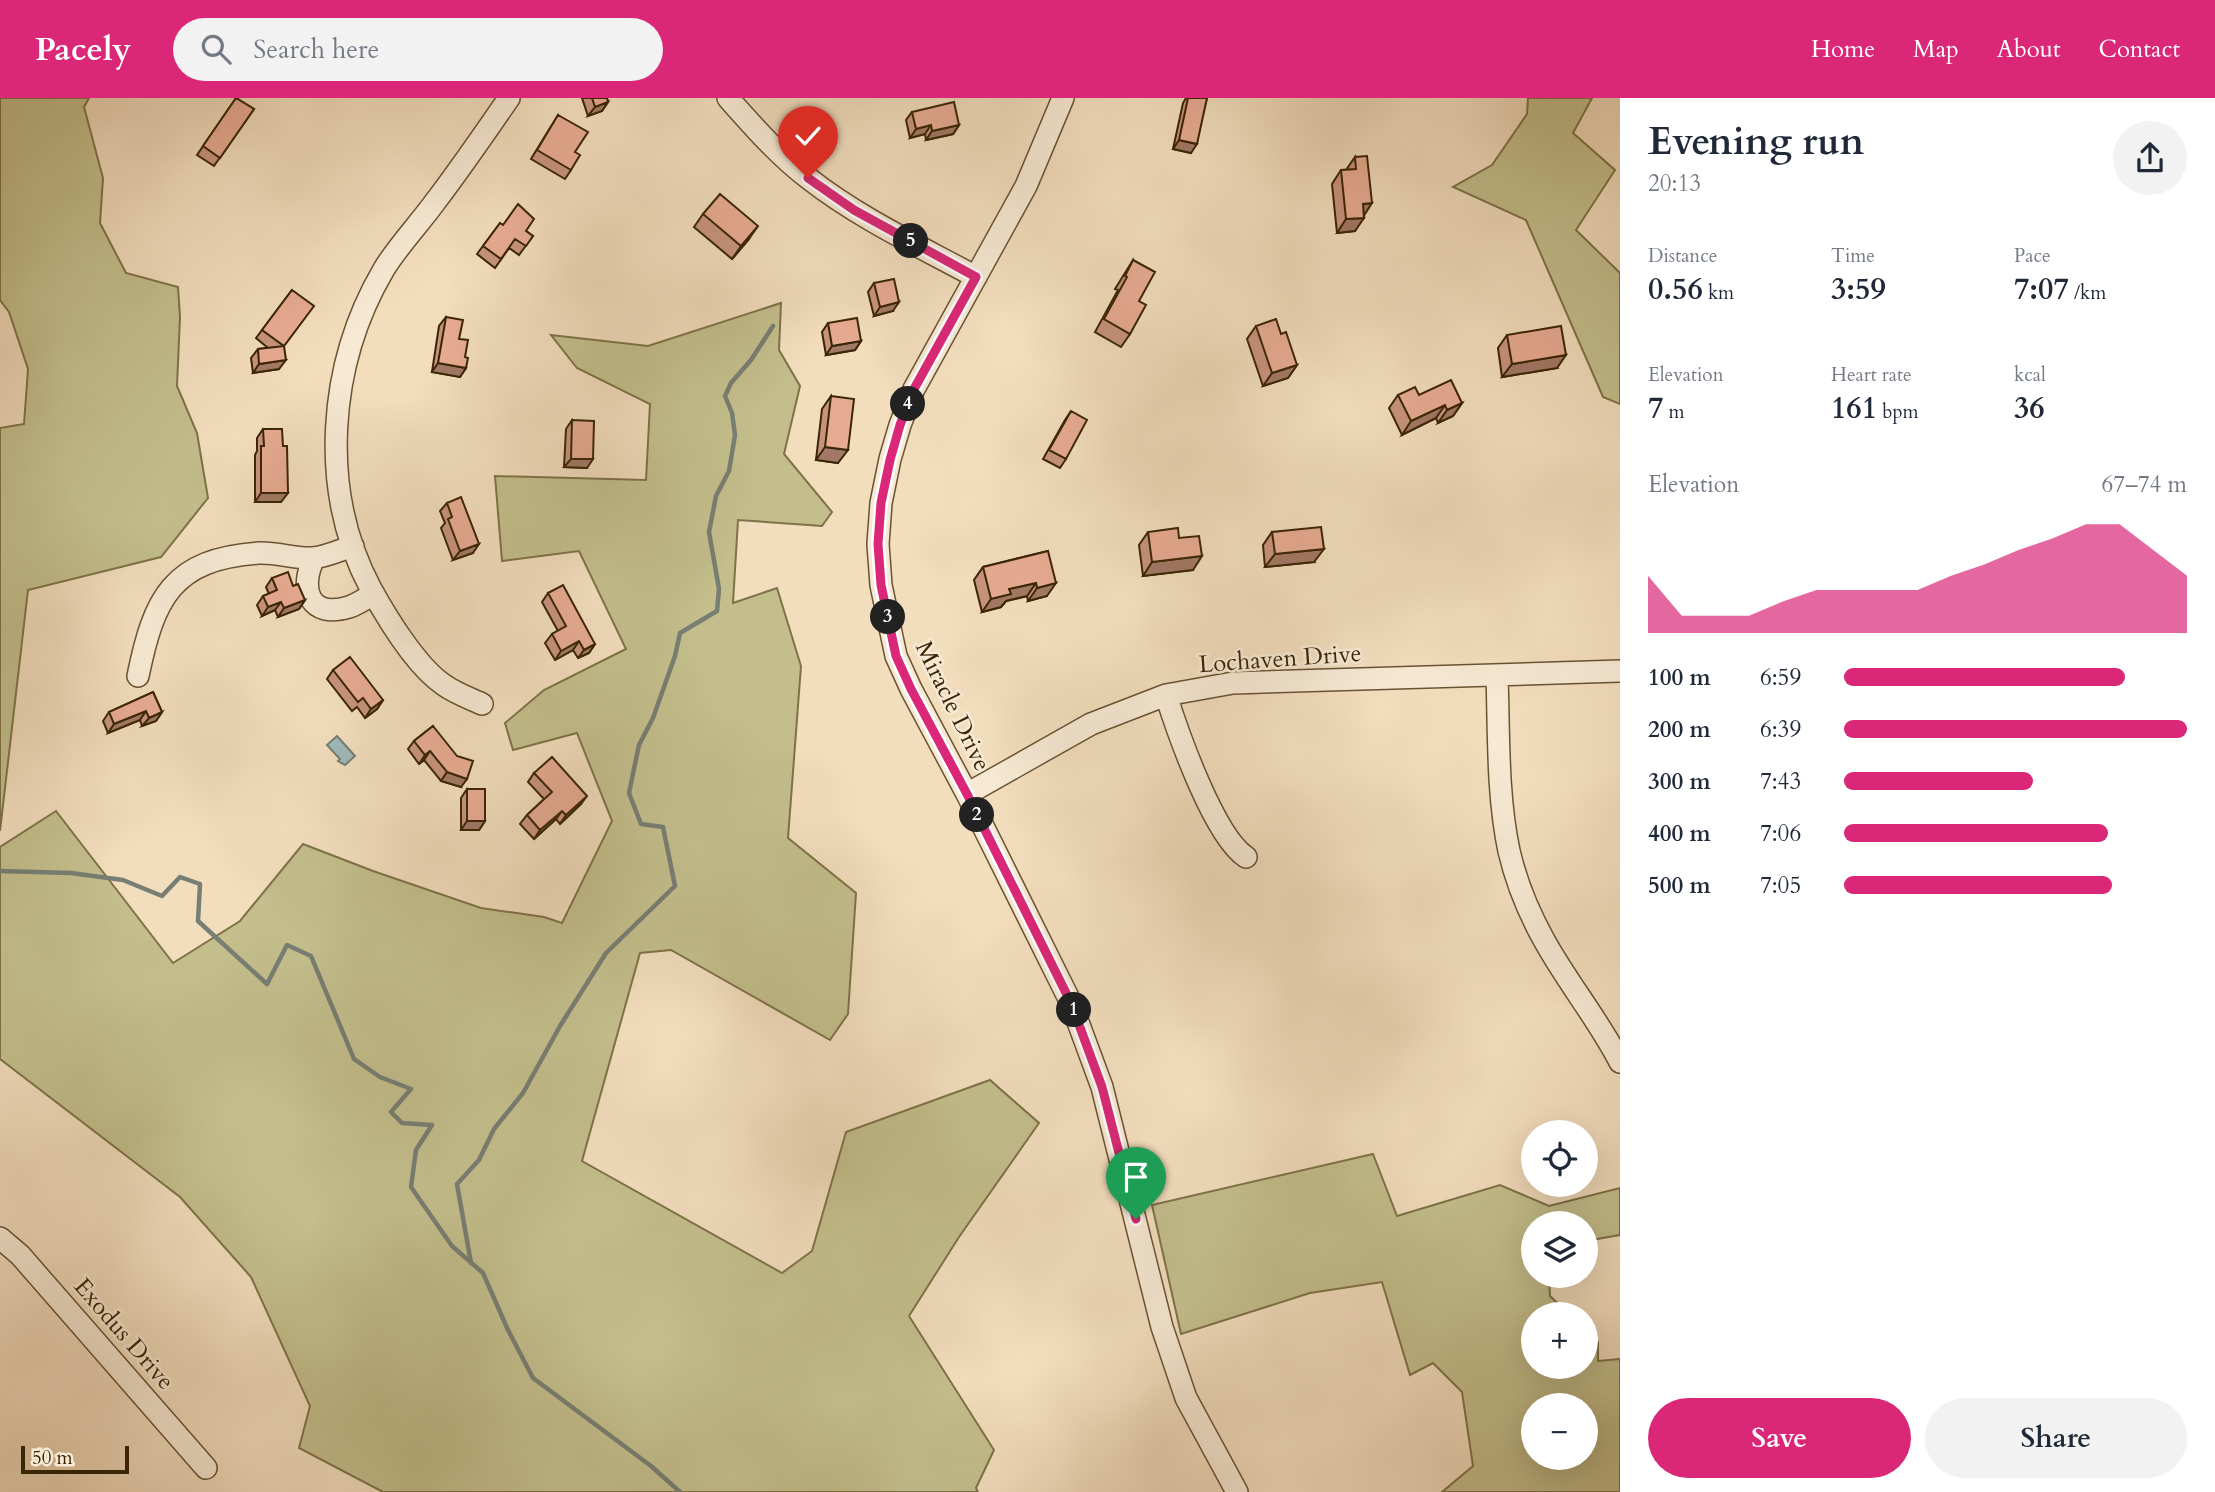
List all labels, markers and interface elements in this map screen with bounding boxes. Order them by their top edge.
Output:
search box [173,18,663,81]
text: Pacely [35,27,131,72]
icon: search [197,30,235,68]
text: Search here [253,32,379,67]
text: Home [1811,33,1875,66]
text: Map [1913,33,1959,66]
text: About [1997,33,2061,66]
text: Contact [2099,33,2180,66]
pin [778,106,838,178]
text: Evening run [1648,116,1864,168]
icon: check [789,117,827,155]
button: share [2113,121,2187,195]
text: 20:13 [1648,168,1701,199]
pin: 5 [894,223,928,258]
text: 5 [906,227,915,253]
text: Distance [1648,243,1717,269]
text: Time [1831,243,1875,269]
text: Pace [2014,243,2051,269]
text: 0.56 [1648,269,1703,310]
text: 3:59 [1831,269,1886,310]
text: 7:07 [2014,269,2069,310]
text: km [1703,280,1734,306]
text: /km [2069,280,2106,306]
text: Elevation [1648,362,1723,388]
text: Heart rate [1831,362,1912,388]
text: kcal [2014,362,2046,388]
pin: 4 [890,386,926,422]
text: 7 [1648,388,1663,429]
text: 161 [1831,388,1877,429]
text: 36 [2014,388,2045,429]
text: 4 [903,390,912,416]
text: m [1663,399,1685,425]
text: bpm [1877,399,1919,425]
text: Elevation [1648,469,1739,500]
text: 67–74 m [2102,469,2187,500]
pin: 3 [870,600,906,634]
text: 3 [883,603,892,629]
street label: Miracle Drive [907,635,999,777]
street label: Lochaven Drive [1197,637,1363,681]
text: 100 m [1648,662,1711,693]
text: 6:59 [1760,662,1801,693]
text: 200 m [1648,714,1711,745]
text: 6:39 [1760,714,1801,745]
text: 300 m [1648,766,1711,797]
text: 7:43 [1760,766,1801,797]
pin: 2 [960,798,995,832]
text: 2 [972,801,981,827]
text: 400 m [1648,818,1711,849]
text: 7:06 [1760,818,1801,849]
text: 500 m [1648,870,1711,901]
text: 7:05 [1760,870,1801,901]
pin: 1 [1056,992,1092,1028]
text: 1 [1069,996,1078,1022]
map controls [1521,1120,1598,1470]
button: locate [1521,1120,1598,1197]
pin [1106,1147,1166,1219]
icon: arrive [1117,1158,1155,1196]
button: layers [1521,1211,1598,1288]
street label: Exodus Drive [66,1271,182,1397]
button: + [1521,1302,1598,1379]
button: − [1521,1393,1598,1470]
button: Save [1648,1398,1911,1478]
button: Share [1925,1398,2187,1478]
scale bar [21,1443,130,1475]
text: 50 m [32,1445,73,1471]

